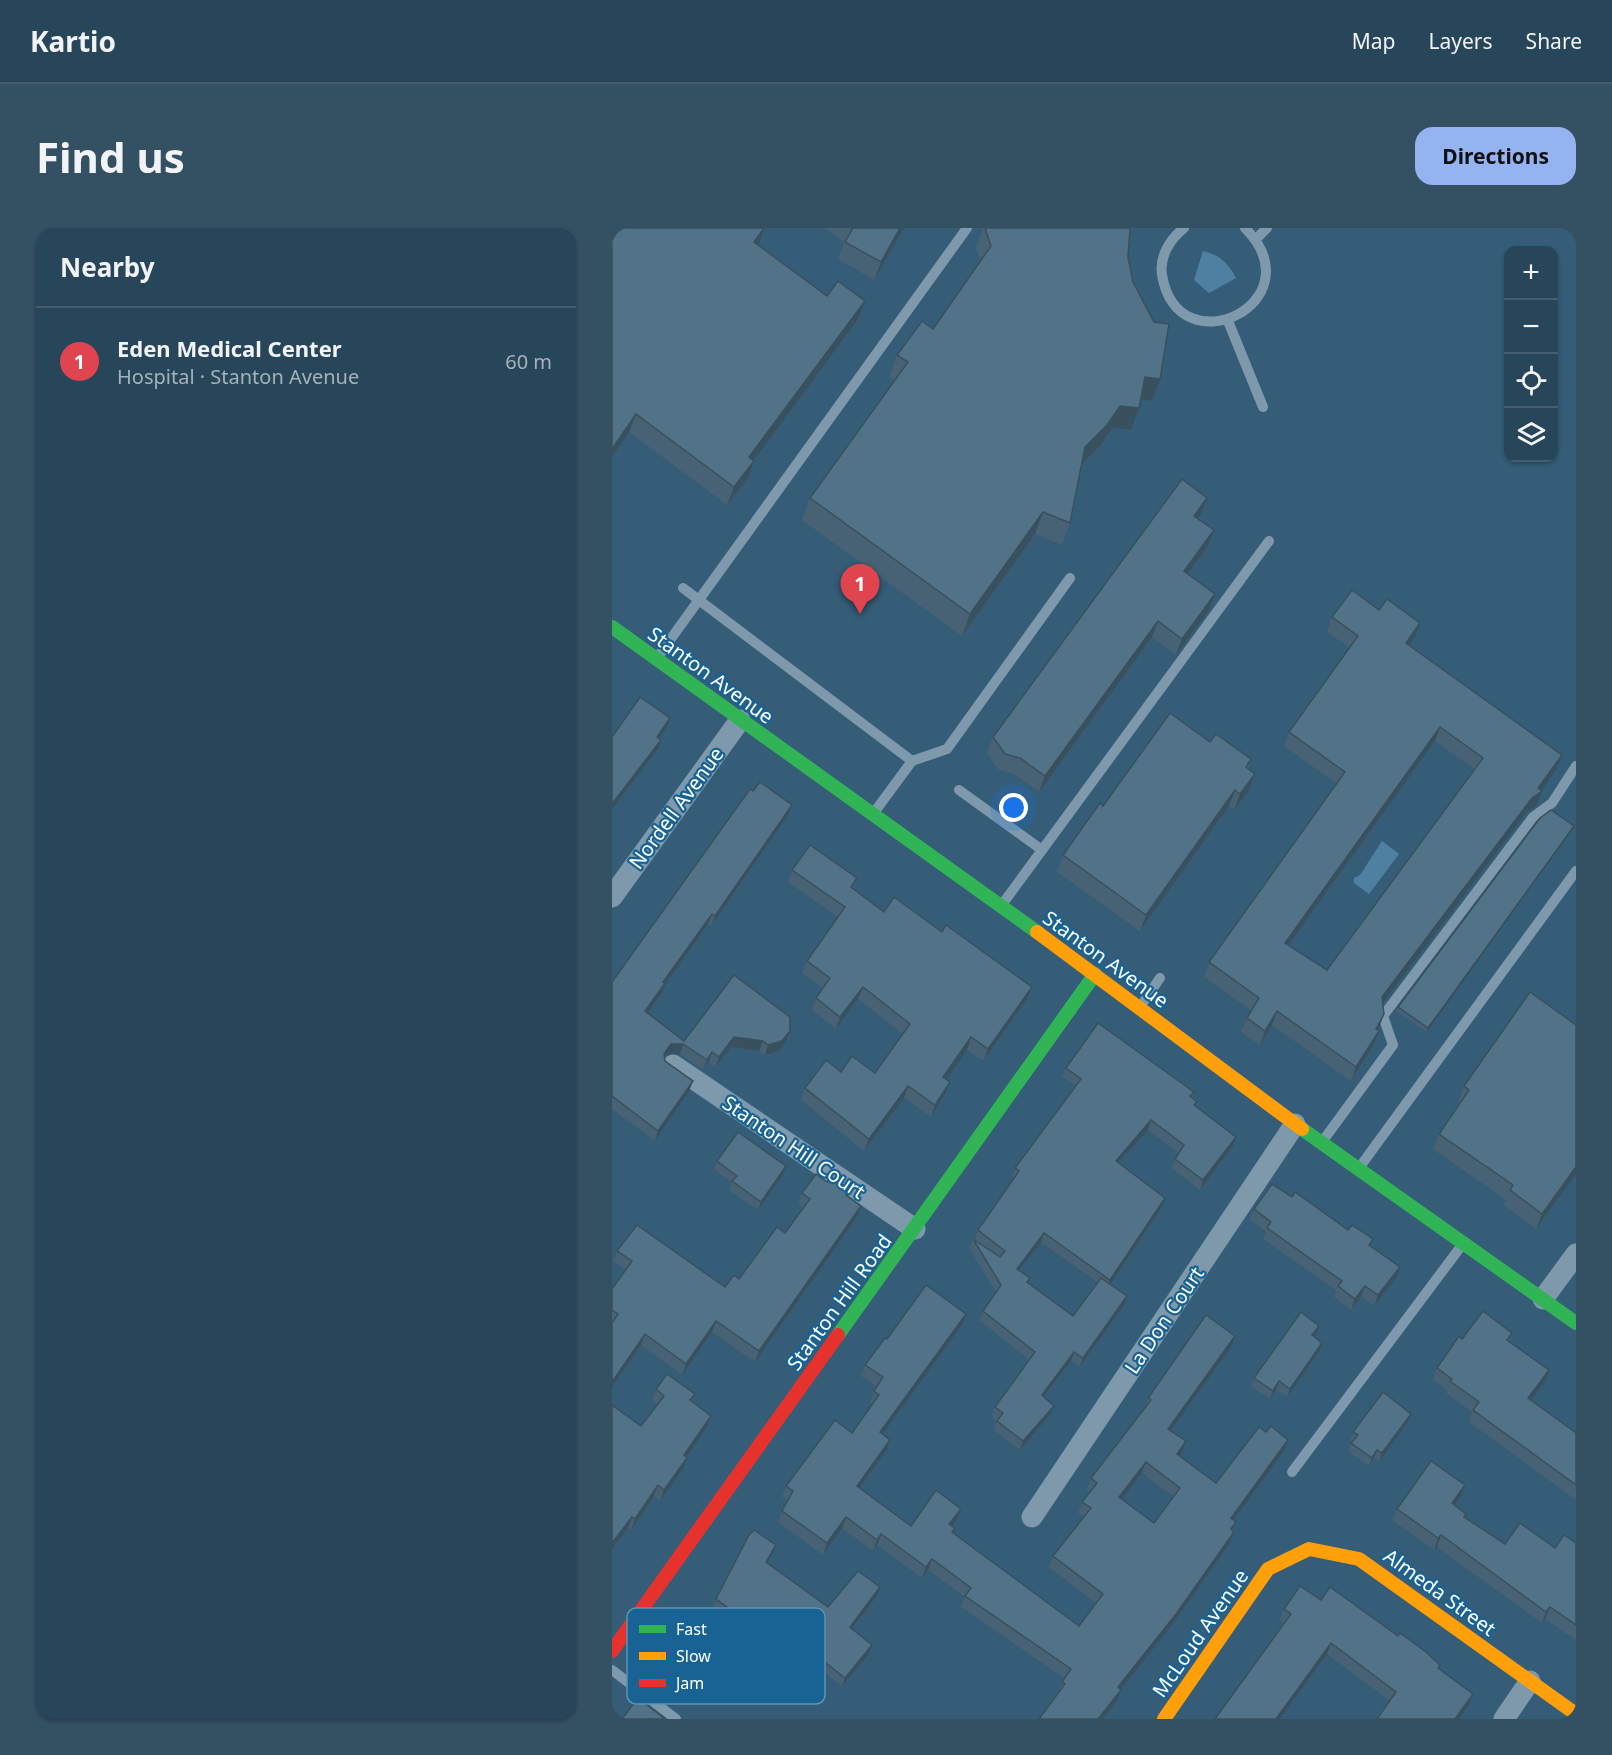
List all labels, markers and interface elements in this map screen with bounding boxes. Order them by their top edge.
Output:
text: Kartio [30,22,116,60]
text: Map [1352,27,1396,55]
text: Layers [1429,27,1493,55]
text: Share [1526,27,1582,55]
button: Directions [1415,127,1576,185]
text: Find us [36,128,185,185]
map controls [1504,246,1558,462]
button: + [1504,246,1558,300]
text: Nearby [60,249,155,285]
button: − [1504,300,1558,354]
text: Eden Medical Center [117,333,342,363]
text: 1 [74,348,85,375]
text: 60 m [505,348,552,375]
button: locate [1504,354,1558,408]
text: Hospital · Stanton Avenue [117,363,359,390]
button: layers [1504,408,1558,462]
pin: 1 [840,564,880,614]
street label: Stanton Avenue [643,620,779,730]
street label: Nordell Avenue [623,742,729,874]
your location [999,793,1028,822]
street label: Stanton Avenue [1038,904,1174,1014]
street label: Stanton Hill Court [717,1089,871,1205]
street label: Stanton Hill Road [780,1228,898,1376]
street label: La Don Court [1118,1261,1210,1379]
street label: Almeda Street [1378,1542,1502,1642]
street label: McLoud Avenue [1146,1564,1254,1702]
legend [627,1608,825,1704]
text: Fast [676,1618,707,1640]
text: Slow [676,1645,711,1667]
text: Jam [674,1672,704,1694]

